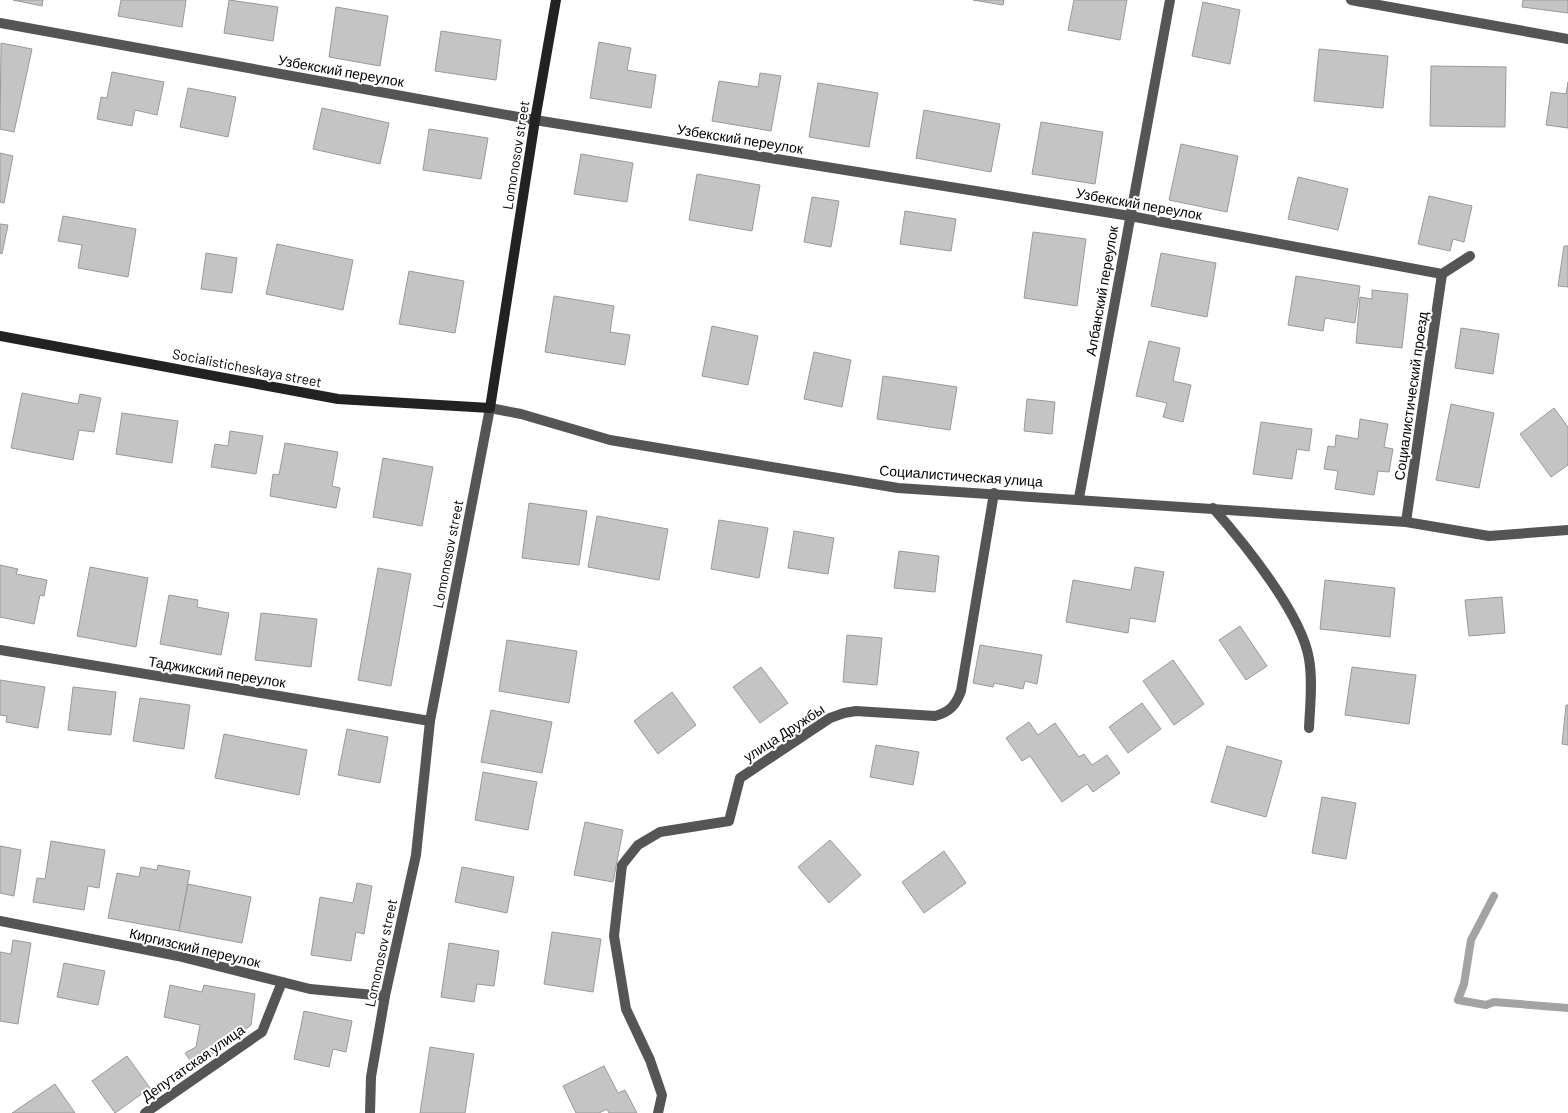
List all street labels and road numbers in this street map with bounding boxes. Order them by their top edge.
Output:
street label: Узбекский переулок [277,51,406,90]
street label: Lomonosov street [499,99,533,211]
street label: Узбекский переулок [676,120,805,157]
street label: Узбекский переулок [1075,184,1204,223]
street label: Албанский переулок [1082,224,1121,357]
street label: Социалистический проезд [1390,310,1431,481]
street label: Socialisticheskaya street [171,345,323,390]
street label: Социалистическая улица [879,461,1044,490]
street label: Lomonosov street [429,498,466,610]
street label: Таджикский переулок [147,652,288,691]
street label: улица Дружбы [740,700,827,765]
street label: Lomonosov street [361,897,400,1008]
street label: Киргизский переулок [128,924,263,971]
street label: Депутатская улица [138,1021,248,1105]

